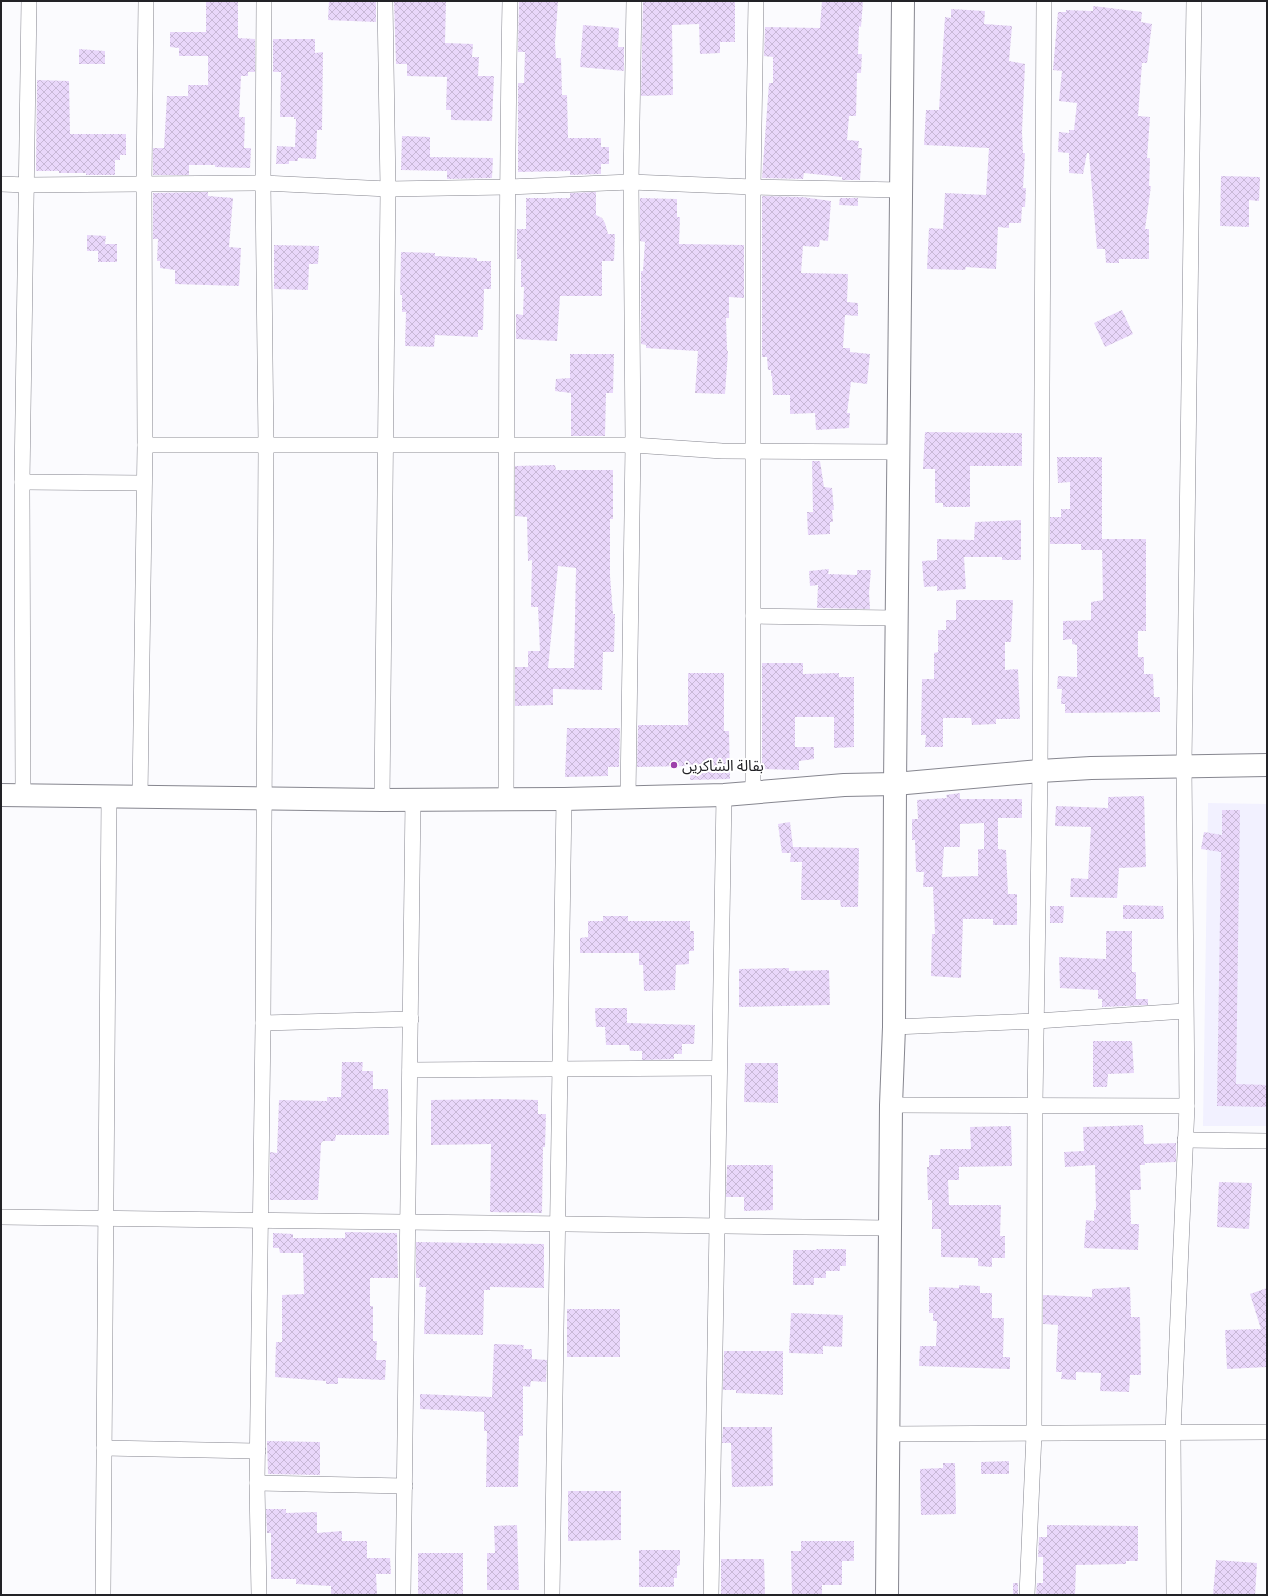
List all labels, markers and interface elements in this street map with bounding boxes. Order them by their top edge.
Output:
place label: بقالة الشاكرين [682,756,764,775]
marker: بقالة الشاكرين [669,760,679,770]

